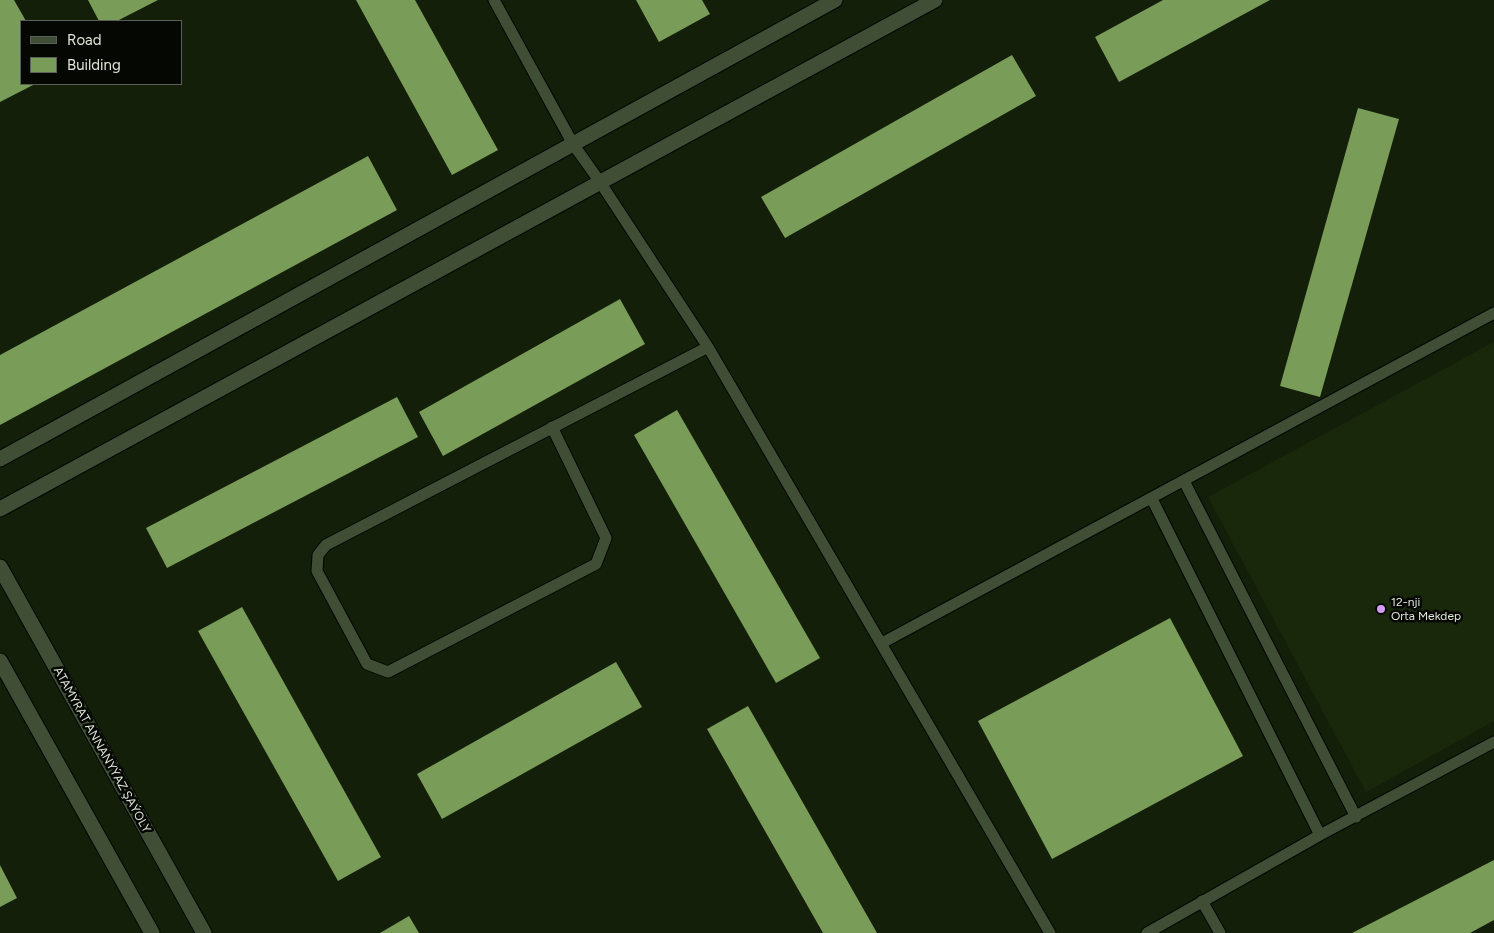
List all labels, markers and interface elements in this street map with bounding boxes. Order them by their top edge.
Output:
legend [20,20,182,85]
text: Road [67,31,102,49]
text: Building [67,56,121,74]
place label: 12-nji Orta Mekdep [1391,595,1461,623]
marker: 12-nji Orta Mekdep [1375,603,1387,615]
street label: ATAMYRAT ANNANYÝAZ ŞAÝOLY [50,665,154,835]

